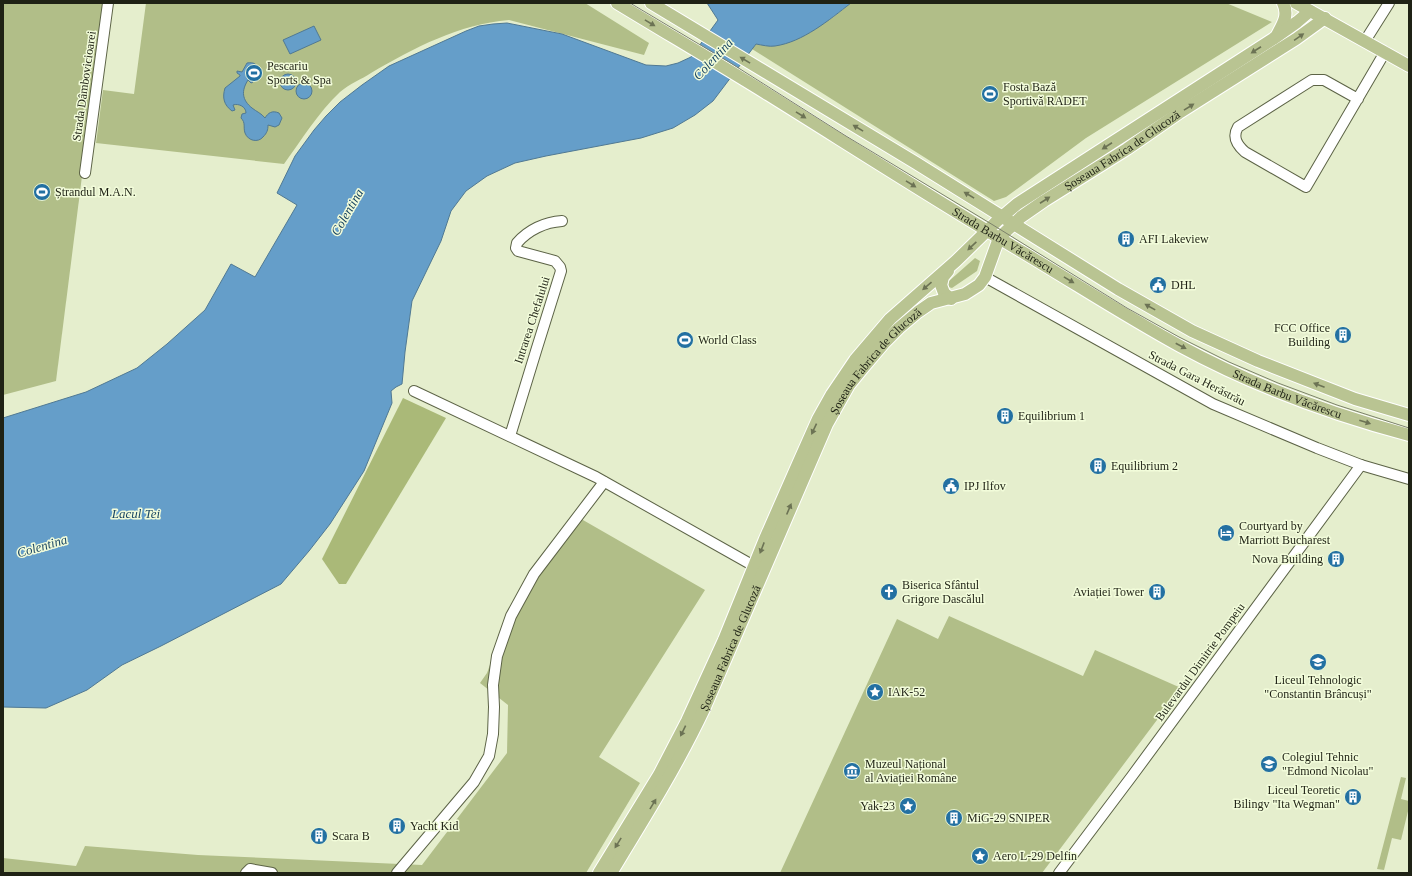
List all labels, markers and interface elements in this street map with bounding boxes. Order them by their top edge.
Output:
one-way arrow [644,19,656,26]
street label: Strada Dâmbovicioarei [69,29,99,142]
one-way arrow [1294,33,1304,41]
water label: Colentina [690,35,736,83]
one-way arrow [1251,46,1261,54]
one-way arrow [739,56,751,63]
place label: Pescariu Sports & Spa [267,59,332,87]
sports icon: Pescariu Sports & Spa [244,63,264,83]
place label: Fosta Bază Sportivă RADET [1003,80,1087,108]
sports icon: Fosta Bază Sportivă RADET [980,84,1000,104]
one-way arrow [1184,103,1195,110]
street label: Șoseaua Fabrica de Glucoză [1062,107,1183,194]
one-way arrow [795,112,807,119]
one-way arrow [852,125,864,132]
one-way arrow [1101,142,1113,149]
one-way arrow [905,181,917,188]
sports icon: Ștrandul M.A.N. [32,182,52,202]
place label: Ștrandul M.A.N. [55,185,136,199]
water label: Colentina [328,186,367,238]
one-way arrow [964,192,975,199]
one-way arrow [1040,196,1050,204]
street label: Strada Barbu Văcărescu [950,204,1056,276]
building icon: AFI Lakeview [1116,229,1136,249]
place label: AFI Lakeview [1139,232,1209,246]
one-way arrow [967,241,977,251]
street label: Intrarea Chefalului [511,274,553,365]
public building icon: DHL [1148,275,1168,295]
one-way arrow [1064,276,1074,284]
place label: DHL [1171,278,1196,292]
one-way arrow [922,282,932,291]
one-way arrow [1144,304,1156,311]
street label: Șoseaua Fabrica de Glucoză [827,305,925,417]
place label: FCC Office Building [1274,321,1330,349]
building icon: FCC Office Building [1333,325,1353,345]
sports icon: World Class [675,330,695,350]
place label: World Class [698,333,757,347]
one-way arrow [1175,343,1186,349]
street label: Strada Gara Herăstrău [1146,348,1248,408]
street label: Strada Barbu Văcărescu [1231,366,1344,422]
one-way arrow [1312,382,1324,388]
building icon: Equilibrium 1 [995,406,1015,426]
place label: Equilibrium 1 [1018,409,1085,423]
one-way arrow [1360,419,1372,425]
one-way arrow [811,423,817,434]
building icon: Equilibrium 2 [1088,456,1108,476]
place label: Equilibrium 2 [1111,459,1178,473]
public building icon: IPJ Ilfov [941,476,961,496]
place label: IPJ Ilfov [964,479,1006,493]
one-way arrow [787,503,793,515]
water label: Lacul Tei [111,506,161,521]
place label: Courtyard by Marriott Bucharest [1239,519,1331,547]
hotel icon: Courtyard by Marriott Bucharest [1216,523,1236,543]
water label: Colentina [15,532,69,560]
one-way arrow [758,542,764,554]
building icon: Nova Building [1326,549,1346,569]
place label: Nova Building [1252,552,1323,566]
place label: Biserica Sfântul Grigore Dascălul [902,578,985,606]
street label: Șoseaua Fabrica de Glucoză [697,582,764,713]
church icon: Biserica Sfântul Grigore Dascălul [879,582,899,602]
building icon: Aviației Tower [1147,582,1167,602]
place label: Aviației Tower [1073,585,1144,599]
street label: Bulevardul Dimitrie Pompeiu [1152,600,1248,724]
school or university icon: Liceul Tehnologic "Constantin Brâncuși" [1308,652,1328,672]
place label: Liceul Tehnologic "Constantin Brâncuși" [1264,673,1372,701]
place icon: IAK-52 [865,682,885,702]
place label: IAK-52 [888,685,925,699]
one-way arrow [680,725,686,736]
place label: Colegiul Tehnic "Edmond Nicolau" [1282,750,1374,778]
school or university icon: Colegiul Tehnic "Edmond Nicolau" [1259,754,1279,774]
place label: Muzeul Național al Aviației Române [865,757,957,785]
museum icon: Muzeul Național al Aviației Române [842,761,862,781]
place label: Liceul Teoretic Bilingv "Ita Wegman" [1233,783,1340,811]
building icon: Liceul Teoretic Bilingv "Ita Wegman" [1343,787,1363,807]
place icon: Yak-23 [898,796,918,816]
one-way arrow [649,799,657,809]
place label: Yak-23 [860,799,895,813]
building icon: MiG-29 SNIPER [944,808,964,828]
place label: MiG-29 SNIPER [967,811,1050,825]
building icon: Yacht Kid [387,816,407,836]
place label: Yacht Kid [410,819,458,833]
building icon: Scara B [309,826,329,846]
place label: Scara B [332,829,370,843]
one-way arrow [614,837,621,849]
place icon: Aero L-29 Delfin [970,846,990,866]
place label: Aero L-29 Delfin [993,849,1077,863]

